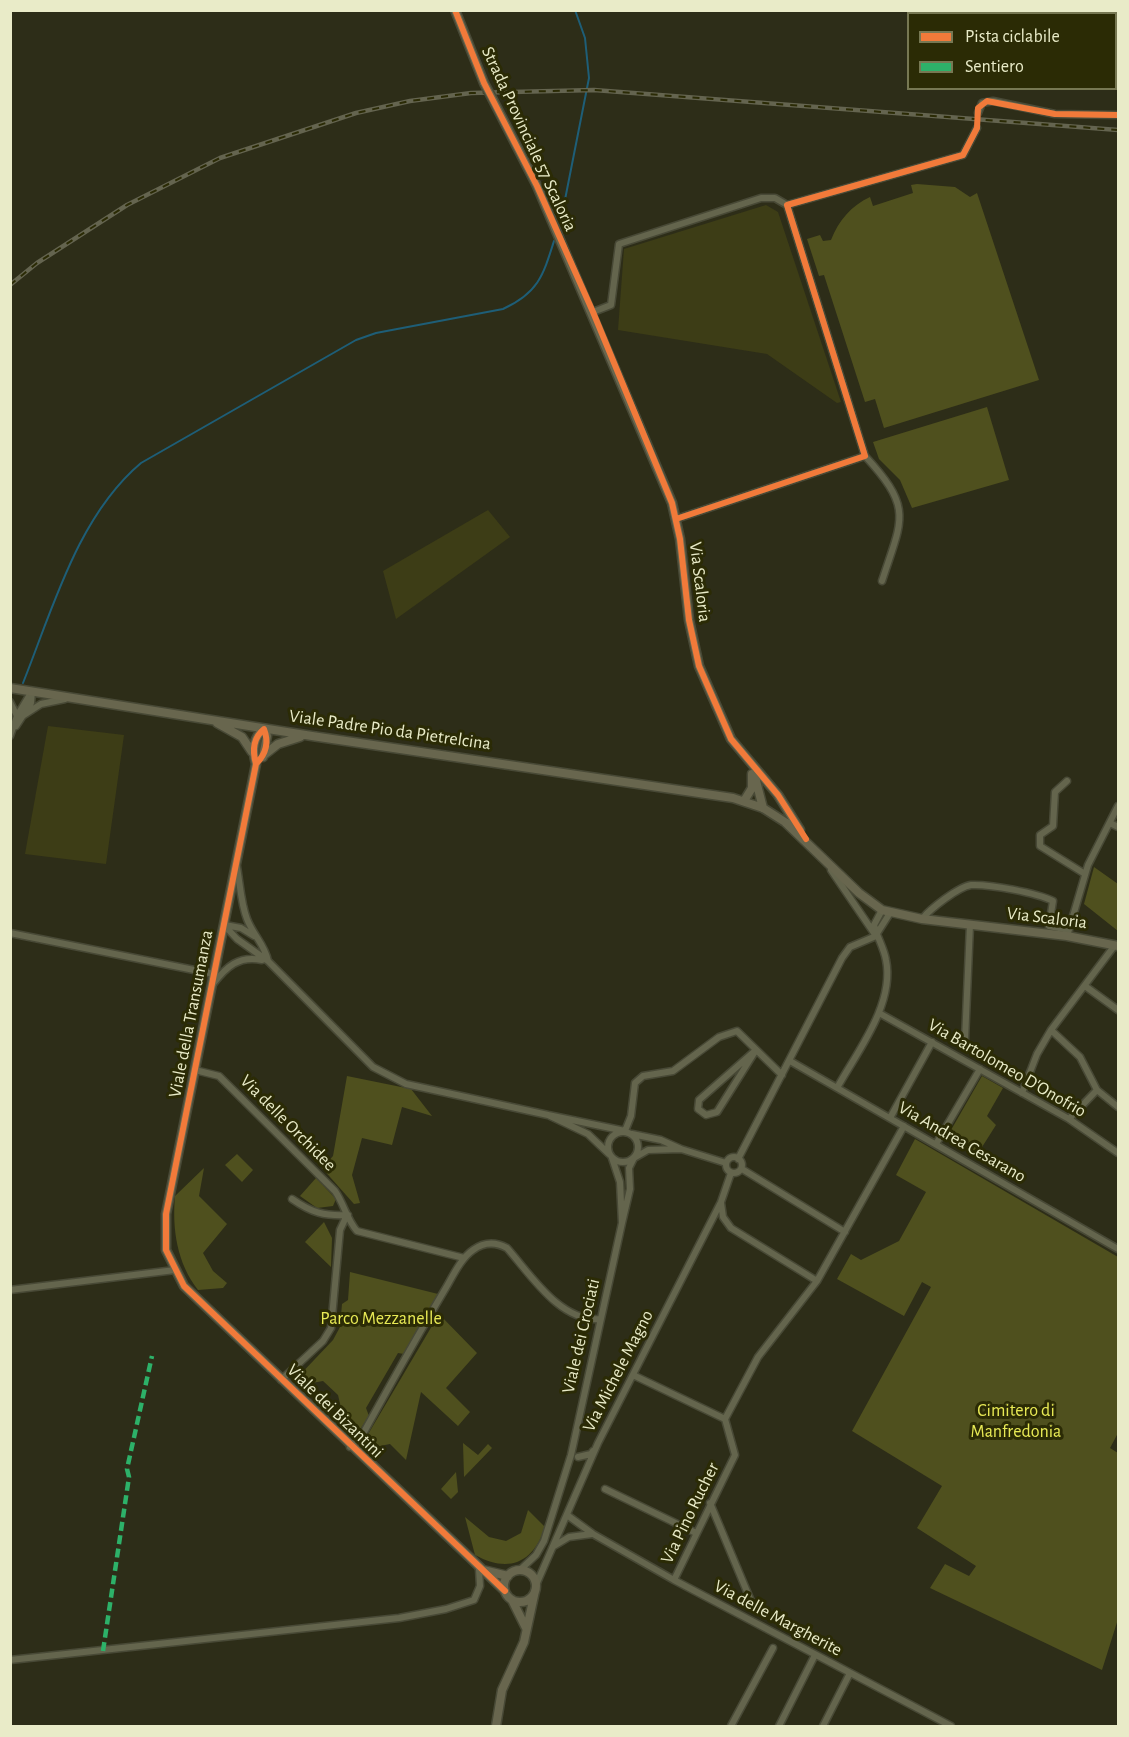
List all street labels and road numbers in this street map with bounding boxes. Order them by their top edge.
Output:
street label: Strada Provinciale 57 Scaloria [477,43,581,235]
street label: Via Scaloria [684,541,716,623]
street label: Viale Padre Pio da Pietrelcina [288,705,492,755]
street label: Via Scaloria [1006,902,1088,934]
street label: Viale della Transumanza [164,928,218,1100]
street label: Via Bartolomeo D'Onofrio [924,1014,1090,1122]
street label: Via delle Orchidee [235,1070,341,1176]
street label: Via Andrea Cesarano [894,1097,1030,1187]
street label: Viale dei Crociati [557,1277,605,1395]
street label: Via Michele Magno [578,1306,658,1436]
street label: Viale dei Bizantini [282,1359,388,1463]
street label: Via Pino Rucher [656,1459,724,1567]
street label: Via delle Margherite [710,1575,846,1661]

